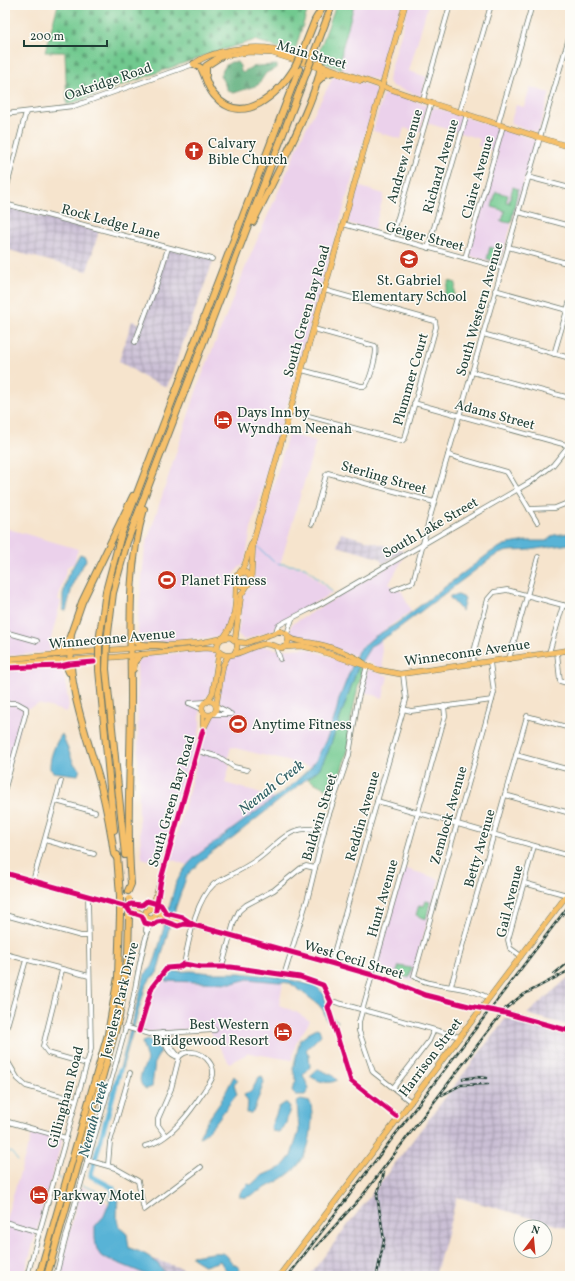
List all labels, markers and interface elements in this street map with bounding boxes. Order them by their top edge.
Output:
scale bar [24,22,107,48]
text: 200 m [30,29,64,45]
street label: Main Street [274,36,349,75]
street label: Oakridge Road [62,59,155,106]
street label: Andrew Avenue [383,107,428,206]
street label: Richard Avenue [419,117,464,216]
street label: Claire Avenue [458,133,499,221]
place label: Calvary Bible Church [208,135,288,170]
church icon: Calvary Bible Church [183,140,205,162]
street label: Rock Ledge Lane [59,200,163,245]
street label: Geiger Street [383,218,466,257]
street label: South Western Avenue [452,240,509,379]
street label: South Green Bay Road [279,243,335,380]
school or university icon: St. Gabriel Elementary School [398,248,420,270]
place label: St. Gabriel Elementary School [351,272,467,307]
street label: Plummer Court [389,331,434,428]
street label: Adams Street [452,396,537,435]
place label: Days Inn by Wyndham Neenah [237,404,352,439]
hotel icon: Days Inn by Wyndham Neenah [212,409,234,431]
street label: Sterling Street [338,457,429,500]
street label: South Lake Street [379,493,482,563]
sports icon: Planet Fitness [156,569,178,591]
place label: Planet Fitness [181,572,267,591]
street label: Winneconne Avenue [48,624,176,654]
street label: Winneconne Avenue [403,635,532,672]
sports icon: Anytime Fitness [227,713,249,735]
place label: Anytime Fitness [252,716,352,735]
street label: South Green Bay Road [144,733,200,870]
water label: Neenah Creek [235,756,309,821]
street label: Zemlock Avenue [426,764,473,867]
street label: Reddin Avenue [342,769,385,864]
street label: Baldwin Street [298,771,343,864]
street label: Betty Avenue [460,807,501,890]
street label: Hunt Avenue [363,857,404,940]
street label: Gail Avenue [492,863,529,940]
street label: West Cecil Street [301,936,406,985]
street label: Jewelers Park Drive [97,940,144,1061]
street label: Harrison Street [395,1014,467,1101]
place label: Best Western Bridgewood Resort [152,1016,269,1051]
hotel icon: Best Western Bridgewood Resort [272,1021,294,1043]
street label: Gillingham Road [44,1044,89,1150]
water label: Neenah Creek [74,1079,115,1160]
hotel icon: Parkway Motel [28,1184,50,1206]
place label: Parkway Motel [53,1187,145,1206]
north arrow [513,1219,553,1259]
text: N [529,1223,541,1239]

